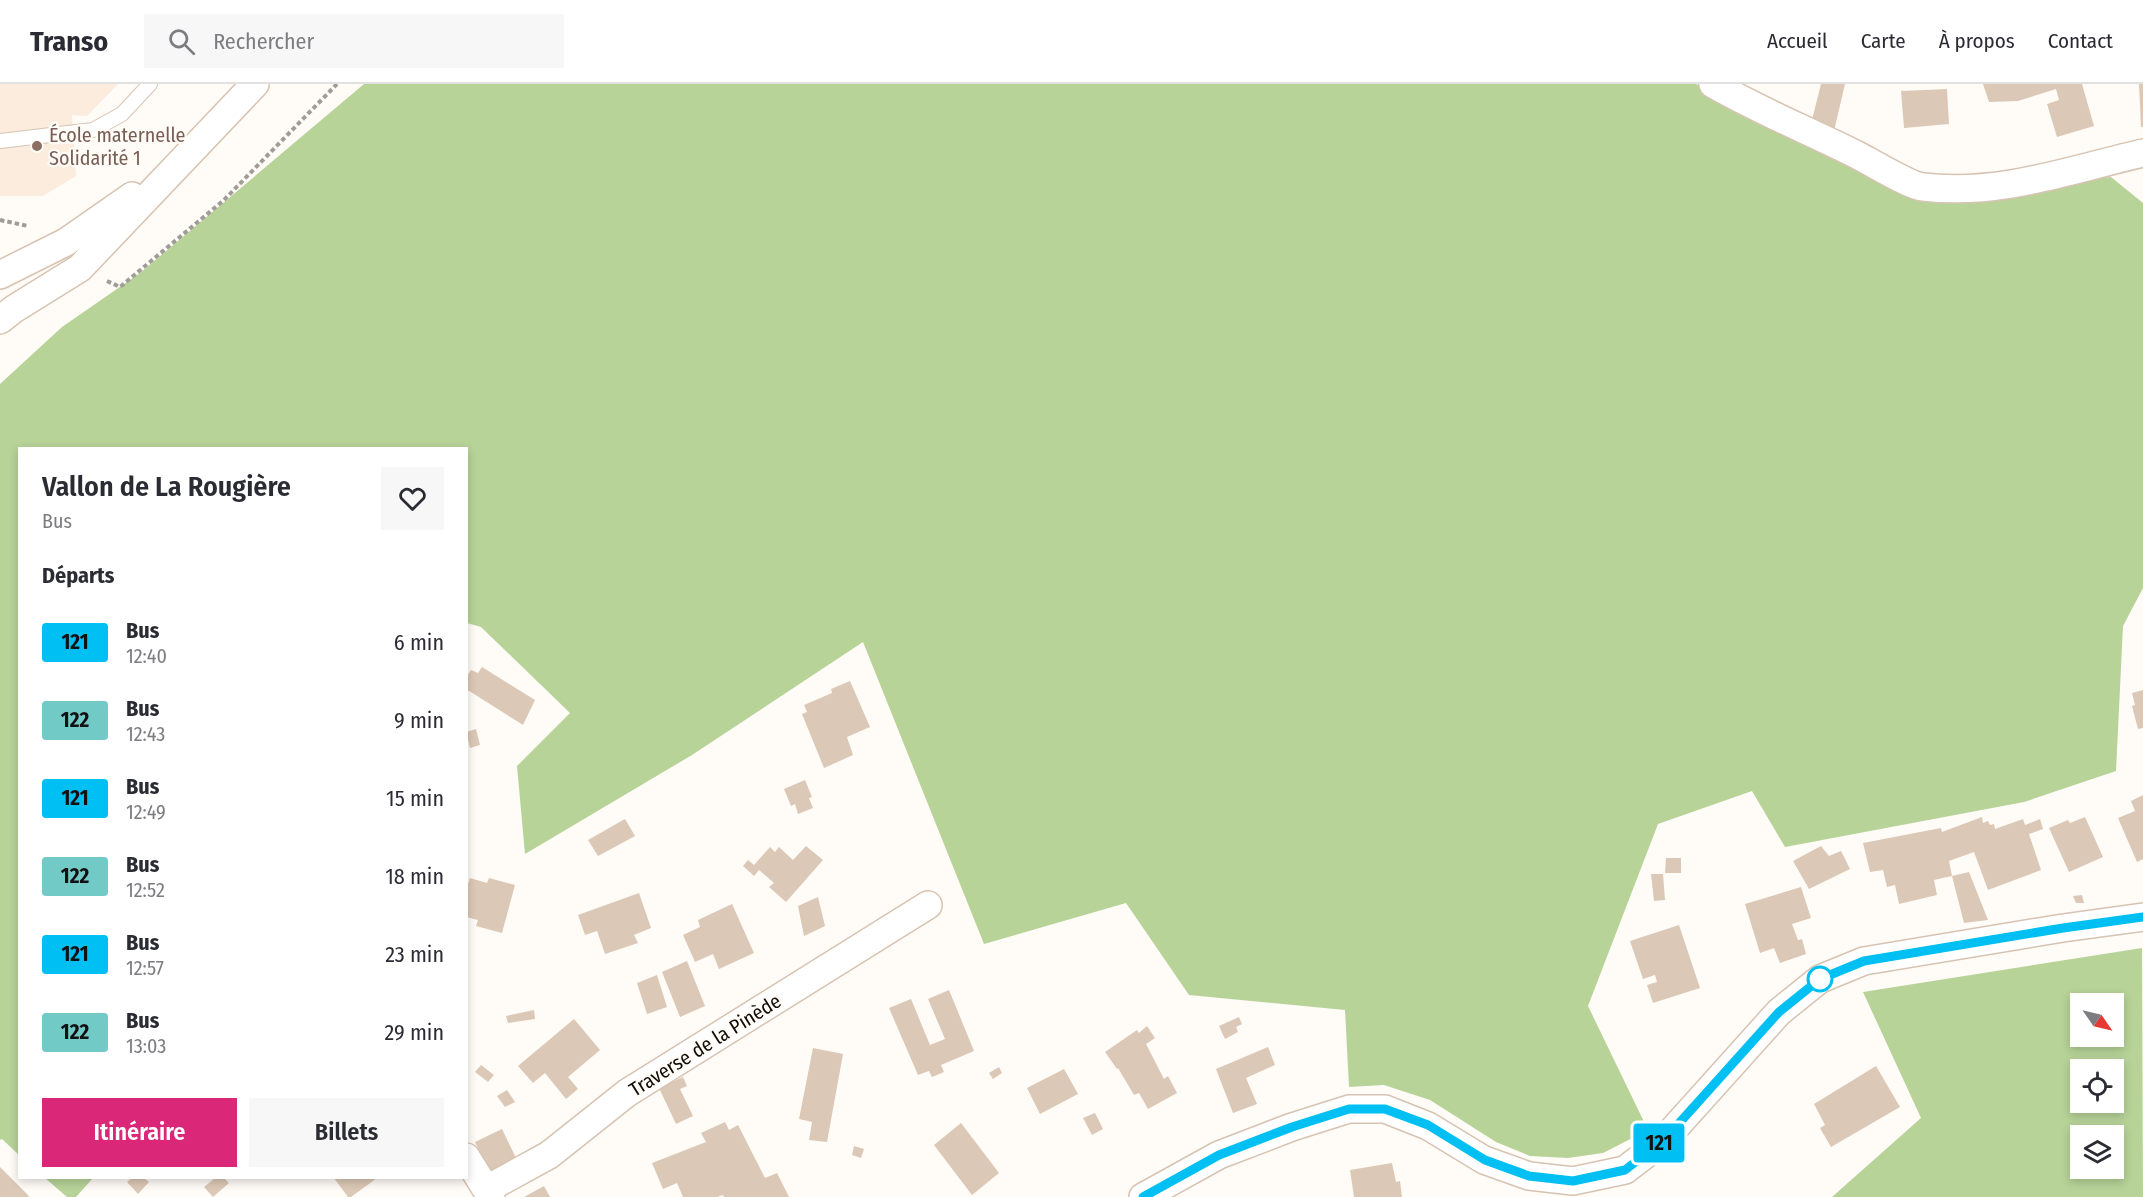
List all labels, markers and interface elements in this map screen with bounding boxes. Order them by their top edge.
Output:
search box [144,14,564,68]
text: Transo [30,25,108,58]
icon: search [165,25,198,58]
text: Rechercher [213,28,314,55]
text: Accueil [1767,28,1828,54]
text: Carte [1861,28,1906,54]
text: À propos [1939,28,2015,54]
text: Contact [2048,28,2113,54]
place label: École maternelle Solidarité 1 [49,123,185,170]
marker: École maternelle Solidarité 1 [30,139,44,153]
button: heart [381,467,444,530]
text: Vallon de La Rougière [42,470,291,503]
text: Bus [42,509,72,533]
text: Départs [42,562,114,589]
text: Bus [126,617,159,644]
text: 121 [61,629,89,655]
text: 6 min [394,629,444,656]
text: 12:40 [126,644,167,668]
text: Bus [126,695,159,722]
text: 122 [61,707,89,733]
text: 9 min [394,707,444,734]
text: 12:43 [126,722,165,746]
text: Bus [126,773,159,800]
text: 121 [61,785,89,811]
text: 15 min [386,785,444,812]
text: 12:49 [126,800,166,824]
text: Bus [126,851,159,878]
text: 122 [61,863,89,889]
text: 18 min [385,863,444,890]
text: 12:52 [126,878,165,902]
text: Bus [126,929,159,956]
text: 121 [61,941,89,967]
text: 23 min [385,941,444,968]
text: 12:57 [126,956,164,980]
unlabelled marker [1807,966,1833,992]
street label: Traverse de la Pinède [625,989,785,1101]
north arrow [2070,993,2124,1047]
map controls [2070,993,2124,1179]
text: Bus [126,1007,159,1034]
text: 122 [61,1019,89,1045]
text: 29 min [385,1019,444,1046]
text: 13:03 [126,1034,166,1058]
button: locate [2070,1059,2124,1113]
button: Itinéraire [42,1098,237,1167]
button: Billets [249,1098,444,1167]
line badge: 121 [1624,1124,1694,1162]
button: layers [2070,1125,2124,1179]
text: 121 [1645,1130,1673,1156]

